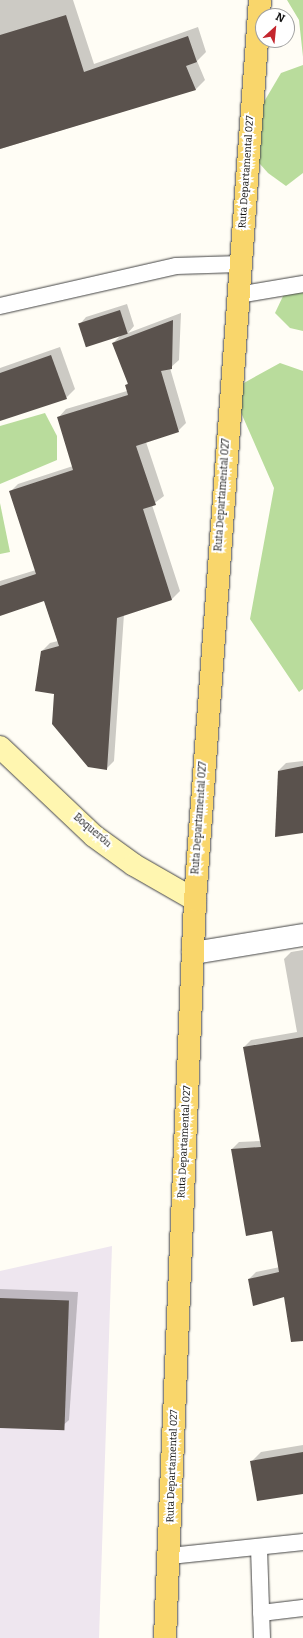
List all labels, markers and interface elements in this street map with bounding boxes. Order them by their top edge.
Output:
north arrow [255,8,295,48]
text: N [273,10,287,25]
street label: Ruta Departamental 027 [237,115,257,229]
street label: Ruta Departamental 027 [213,438,233,552]
street label: Ruta Departamental 027 [190,761,210,875]
street label: Boquerón [71,812,113,850]
street label: Ruta Departamental 027 [176,1085,194,1199]
street label: Ruta Departamental 027 [165,1409,181,1523]

